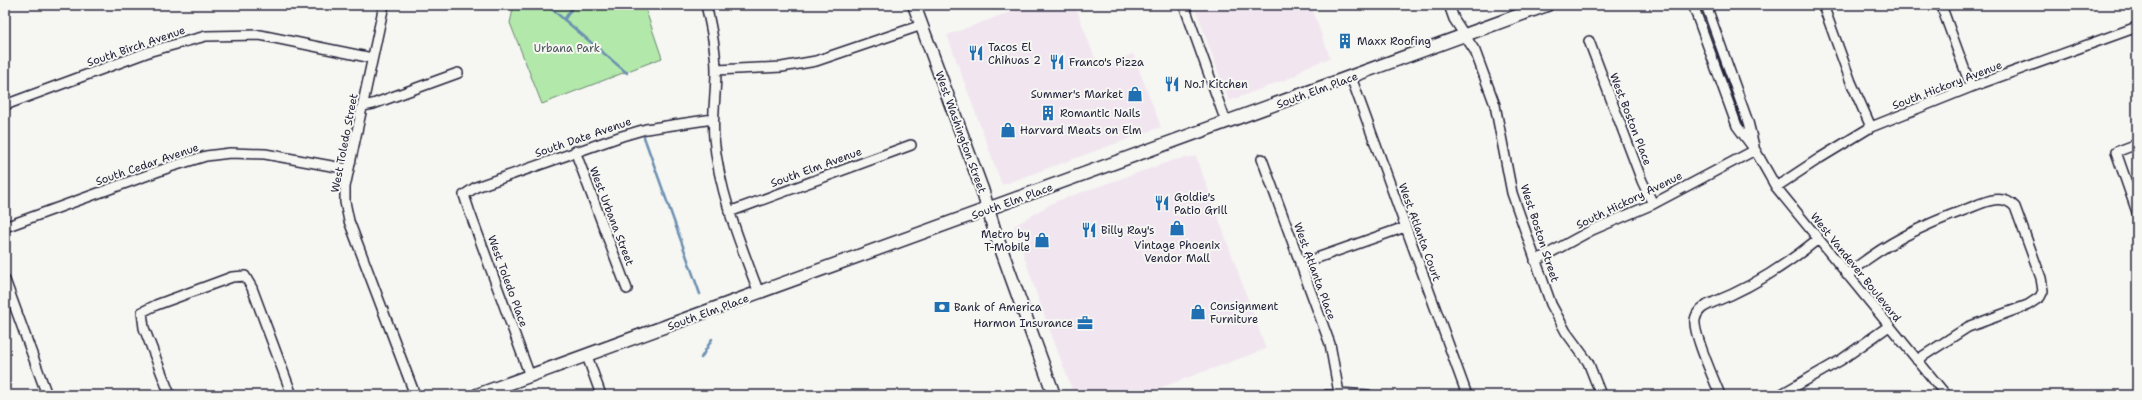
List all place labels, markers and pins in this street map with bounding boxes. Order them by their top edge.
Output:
building icon: Maxx Roofing [1336,32,1354,50]
place label: Maxx Roofing [1357,34,1431,49]
place label: Tacos El Chihuas 2 [988,40,1041,68]
restaurant icon: Tacos El Chihuas 2 [967,44,985,62]
restaurant icon: Franco's Pizza [1048,53,1066,71]
place label: Franco's Pizza [1069,55,1144,70]
restaurant icon: No.1 Kitchen [1163,75,1181,93]
place label: No.1 Kitchen [1184,77,1248,92]
shop icon: Summer's Market [1126,85,1144,103]
place label: Summer's Market [1031,87,1123,102]
building icon: Romantic Nails [1039,104,1057,122]
place label: Romantic Nails [1060,106,1141,121]
shop icon: Harvard Meats on Elm [999,121,1017,139]
place label: Harvard Meats on Elm [1020,123,1142,138]
place label: Goldie's Patio Grill [1174,190,1228,218]
restaurant icon: Goldie's Patio Grill [1153,194,1171,212]
shop icon: Vintage Phoenix Vendor Mall [1168,219,1186,237]
restaurant icon: Billy Ray's [1080,221,1098,239]
place label: Billy Ray's [1101,223,1154,238]
place label: Metro by T-Mobile [981,227,1030,255]
shop icon: Metro by T-Mobile [1033,231,1051,249]
place label: Vintage Phoenix Vendor Mall [1134,238,1220,266]
bank icon: Bank of America [933,298,951,316]
place label: Consignment Furniture [1210,299,1279,327]
place label: Bank of America [954,300,1042,315]
shop icon: Consignment Furniture [1189,303,1207,321]
office icon: Harmon Insurance [1076,314,1094,332]
place label: Harmon Insurance [973,316,1073,331]

